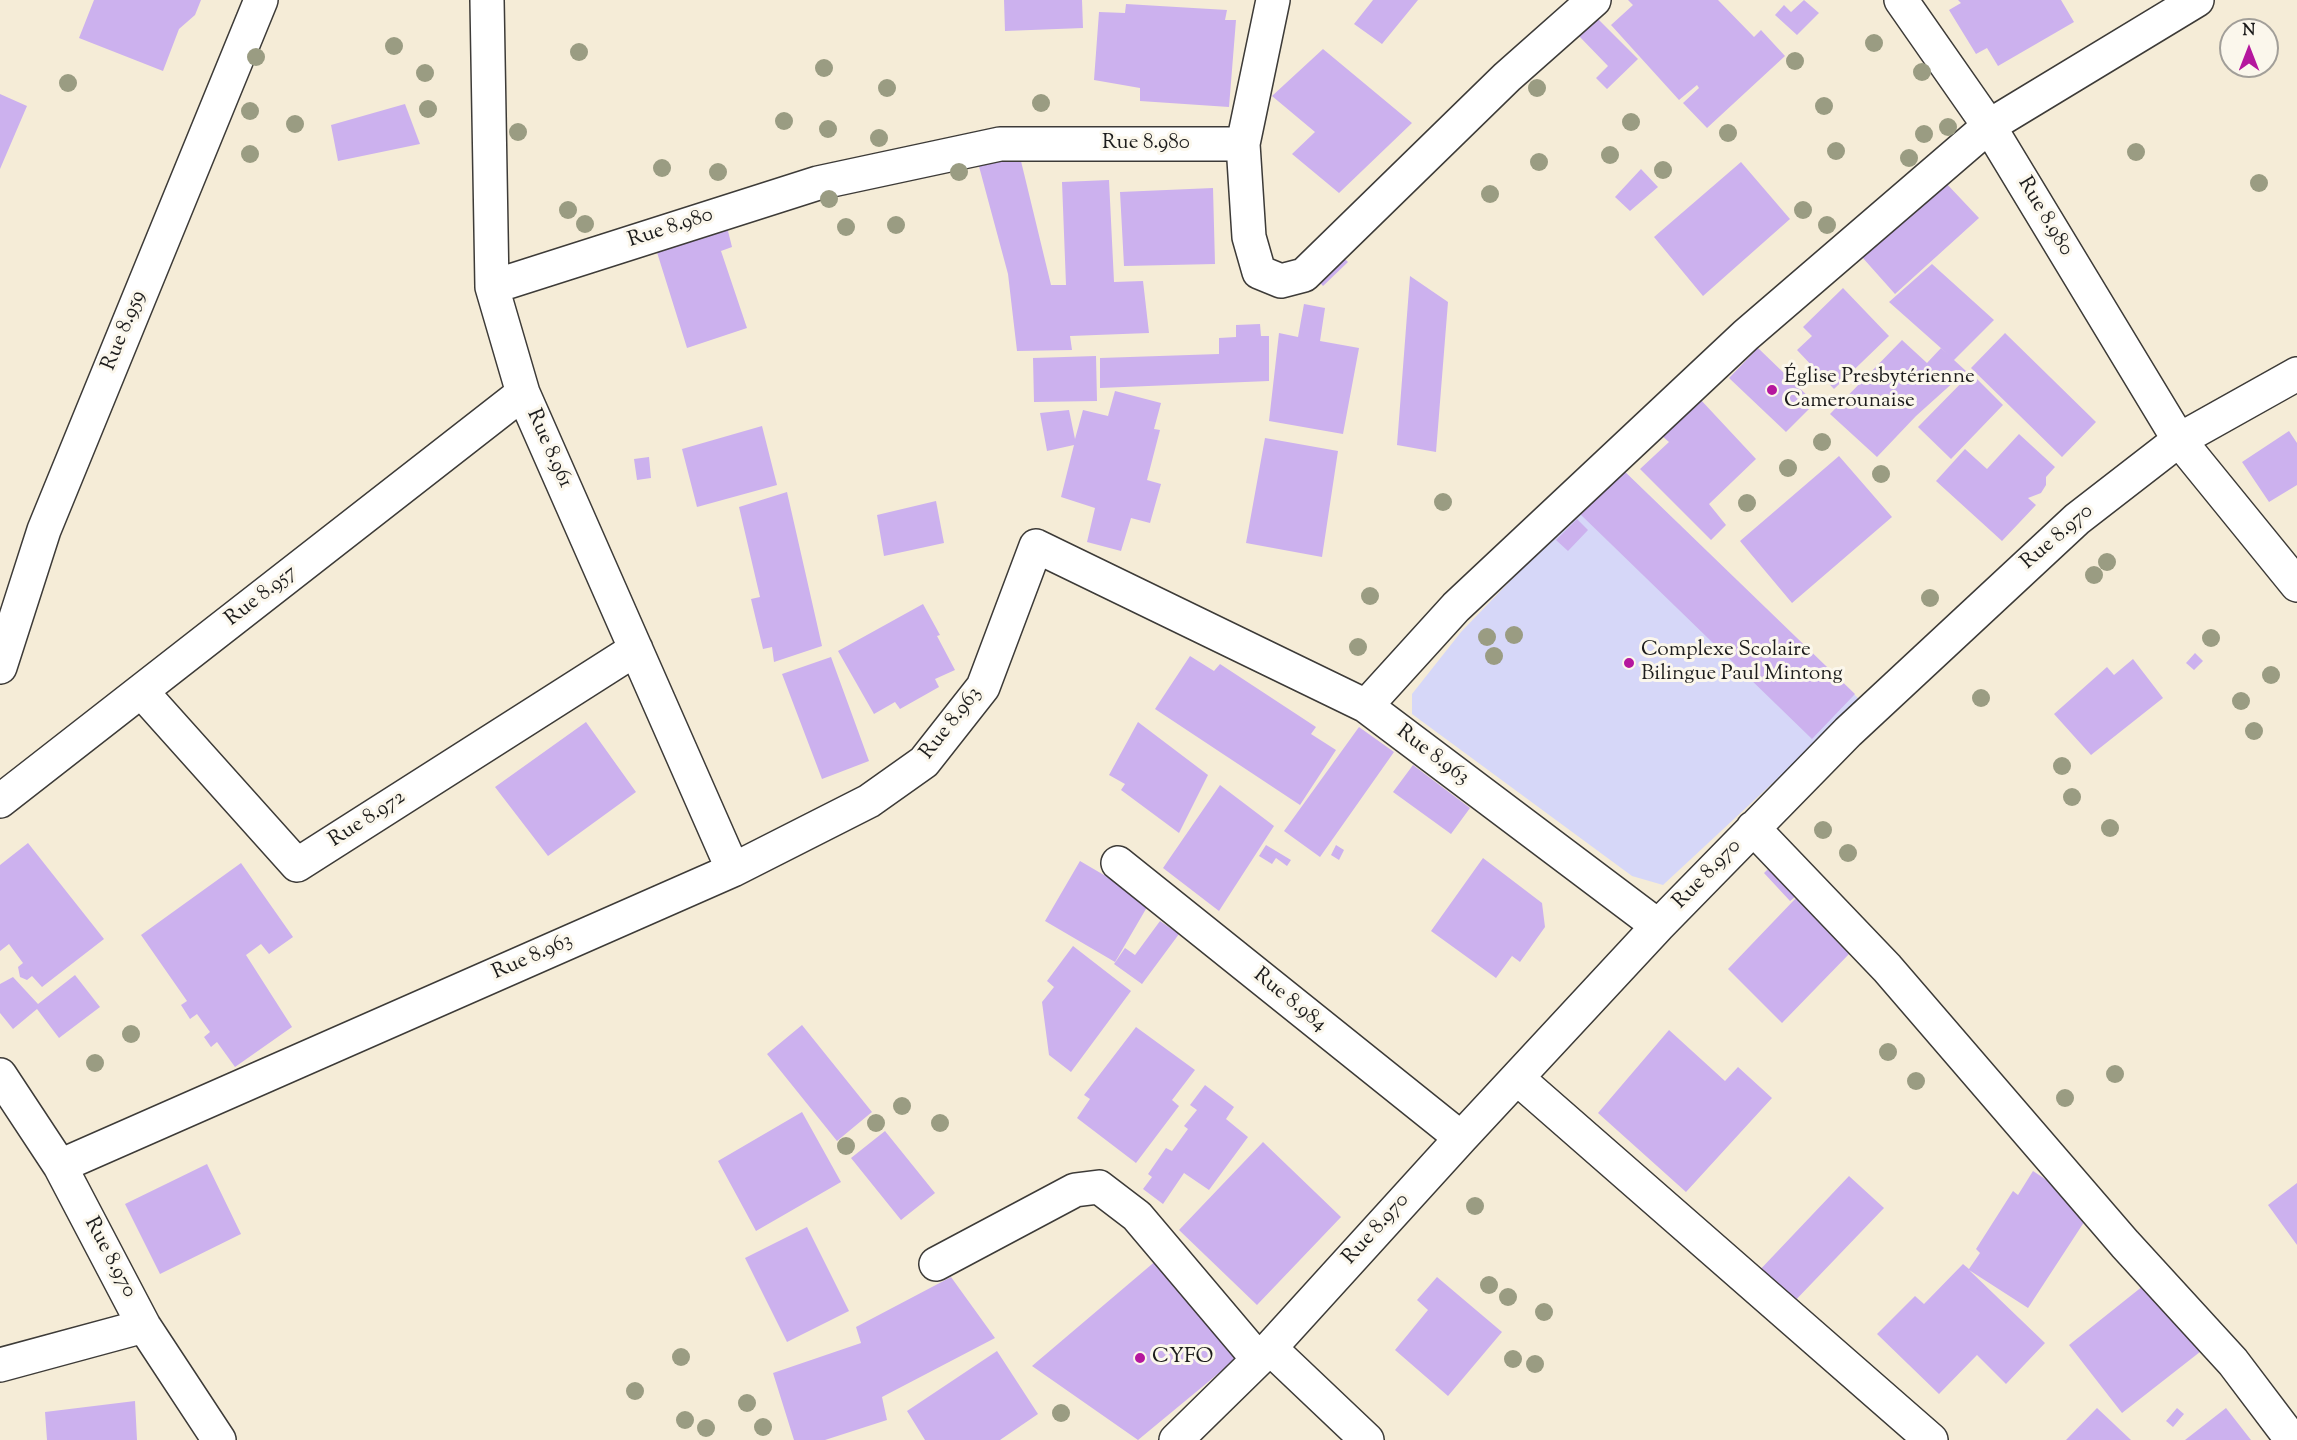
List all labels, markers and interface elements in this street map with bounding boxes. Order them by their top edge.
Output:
north arrow [2219,18,2279,78]
text: N [2243,20,2255,43]
street label: Rue 8.980 [1102,131,1190,157]
street label: Rue 8.980 [2011,173,2077,261]
street label: Rue 8.980 [625,203,717,255]
street label: Rue 8.959 [98,287,152,375]
place label: Église Presbytérienne Camerounaise [1784,365,1975,415]
marker: Église Presbytérienne Camerounaise [1765,383,1779,397]
street label: Rue 8.961 [519,406,577,492]
street label: Rue 8.970 [2017,500,2099,576]
street label: Rue 8.957 [221,561,303,633]
place label: Complexe Scolaire Bilingue Paul Mintong [1641,638,1843,688]
marker: Complexe Scolaire Bilingue Paul Mintong [1622,656,1636,670]
street label: Rue 8.963 [916,683,988,765]
street label: Rue 8.963 [1390,720,1474,792]
street label: Rue 8.972 [325,786,411,854]
street label: Rue 8.970 [1669,835,1747,915]
street label: Rue 8.963 [489,929,577,987]
street label: Rue 8.984 [1247,964,1331,1038]
street label: Rue 8.970 [1338,1189,1416,1271]
street label: Rue 8.970 [77,1213,141,1303]
place label: CYFO [1152,1345,1213,1371]
marker: CYFO [1133,1351,1147,1365]

